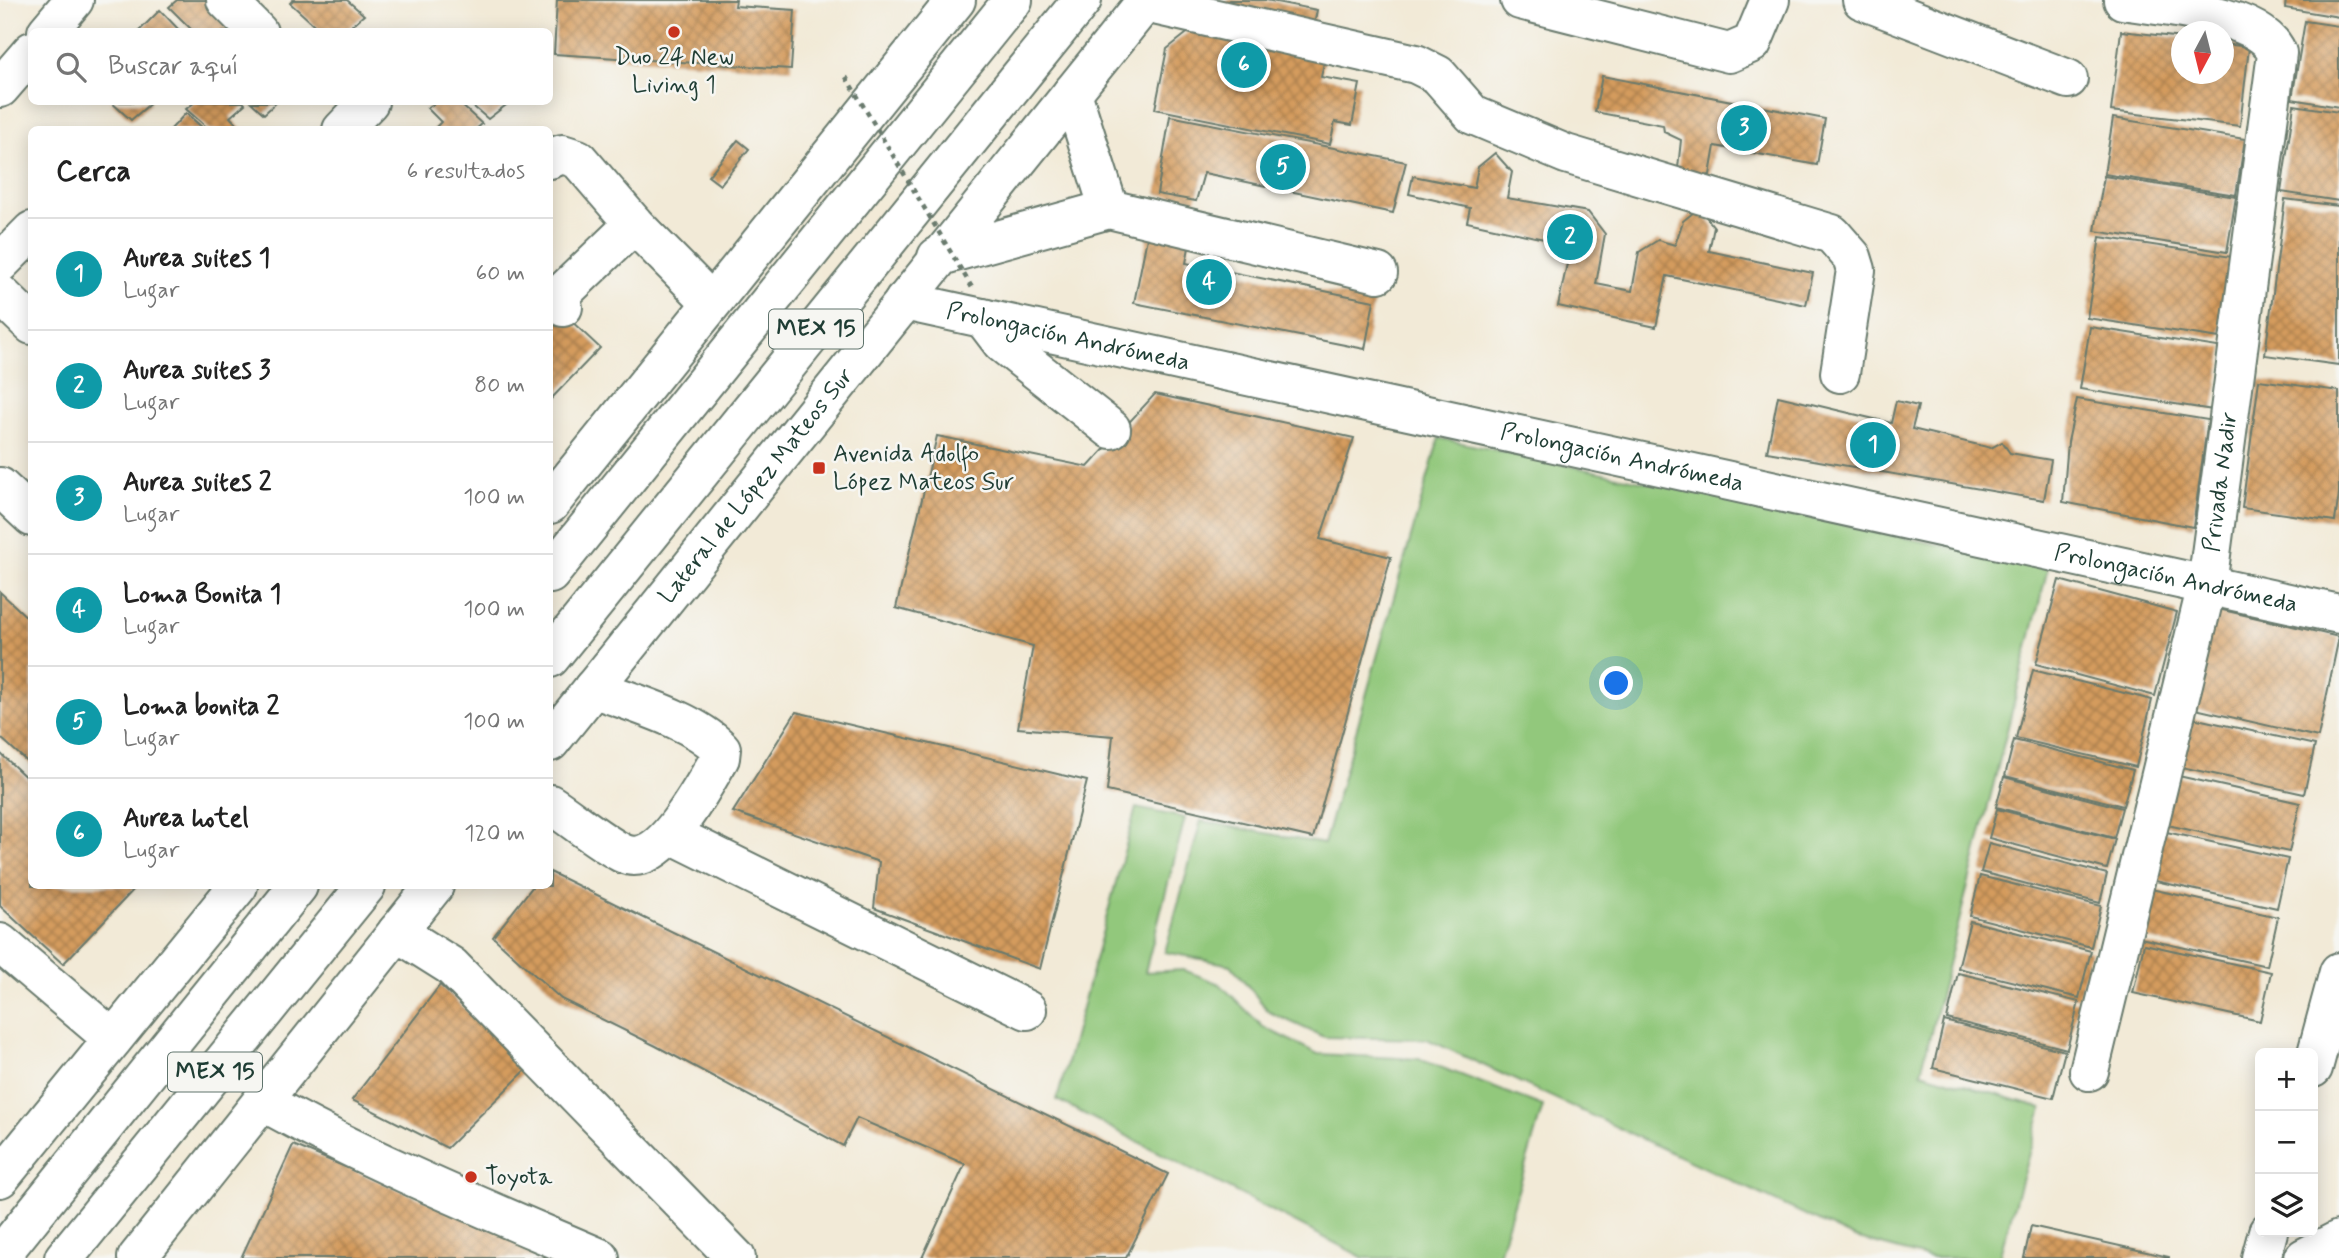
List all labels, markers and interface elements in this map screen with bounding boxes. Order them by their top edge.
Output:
north arrow [2171,21,2234,84]
marker: Duo 24 New Living 1 [666,24,682,40]
search box [28,28,553,105]
pin: 6 [1221,39,1267,91]
place label: Duo 24 New Living 1 [614,42,734,101]
icon: search [52,48,90,86]
text: Buscar aquí [108,50,239,84]
pin: 3 [1721,102,1767,154]
pin: 5 [1260,141,1306,193]
text: Cerca [56,152,131,191]
text: 6 resultados [407,157,525,187]
pin: 2 [1547,211,1593,263]
text: Aurea suites 1 [123,242,270,276]
pin: 4 [1186,256,1232,308]
text: 1 [74,259,84,289]
text: 60 m [476,259,525,289]
text: Lugar [123,276,180,306]
street label: Prolongación Andrómeda [944,295,1193,378]
road number: MEX 15 [769,310,863,348]
text: Aurea suites 3 [123,354,271,388]
street label: Lateral de López Mateos Sur [652,361,861,610]
text: 2 [73,371,85,401]
text: 80 m [474,371,525,401]
text: Lugar [123,388,180,418]
street label: Privada Nadir [2196,410,2245,554]
street label: Prolongación Andrómeda [1498,416,1747,499]
pin: 1 [1850,419,1896,471]
place label: Avenida Adolfo López Mateos Sur [833,439,1014,498]
marker: Avenida Adolfo López Mateos Sur [811,460,827,476]
text: Aurea suites 2 [123,466,272,500]
text: 3 [74,483,84,513]
text: 100 m [463,483,525,513]
text: Lugar [123,500,180,530]
street label: Prolongación Andrómeda [2052,537,2301,620]
text: Loma Bonita 1 [123,578,281,612]
text: 4 [72,595,86,625]
text: 100 m [463,595,525,625]
text: Lugar [123,612,180,642]
your location [1599,666,1633,700]
text: Loma bonita 2 [123,690,279,724]
text: 5 [72,707,86,737]
text: 100 m [463,707,525,737]
text: Lugar [123,724,180,754]
text: Aurea hotel [123,802,249,836]
text: 6 [73,819,85,849]
text: 120 m [464,819,525,849]
text: Lugar [123,836,180,866]
map controls [2255,1048,2318,1237]
button: + [2255,1048,2318,1111]
road number: MEX 15 [168,1052,262,1092]
button: − [2255,1111,2318,1174]
place label: Toyota [485,1162,553,1193]
marker: Toyota [463,1169,479,1185]
button: layers [2255,1174,2318,1237]

